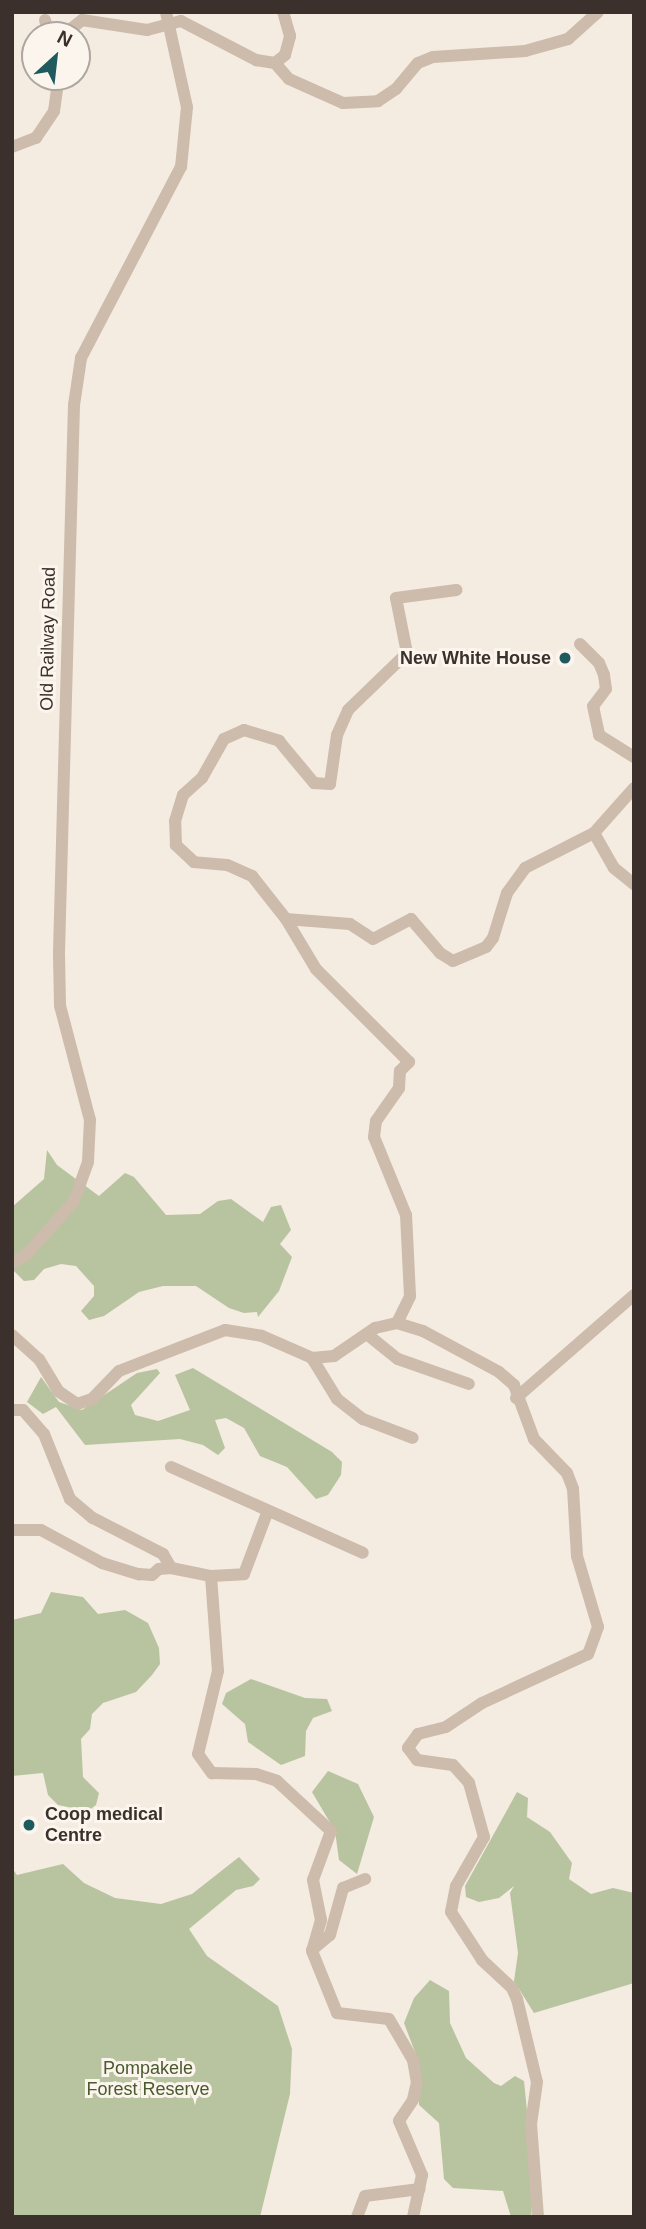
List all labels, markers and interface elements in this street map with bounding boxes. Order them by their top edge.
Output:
north arrow [21,21,91,91]
text: N [54,26,76,51]
street label: Old Railway Road [36,567,60,711]
place label: New White House [400,647,551,669]
marker: New White House [557,650,573,666]
place label: Coop medical Centre [45,1804,163,1846]
marker: Coop medical Centre [19,1815,39,1835]
park label: Pompakele Forest Reserve [86,2058,210,2100]

